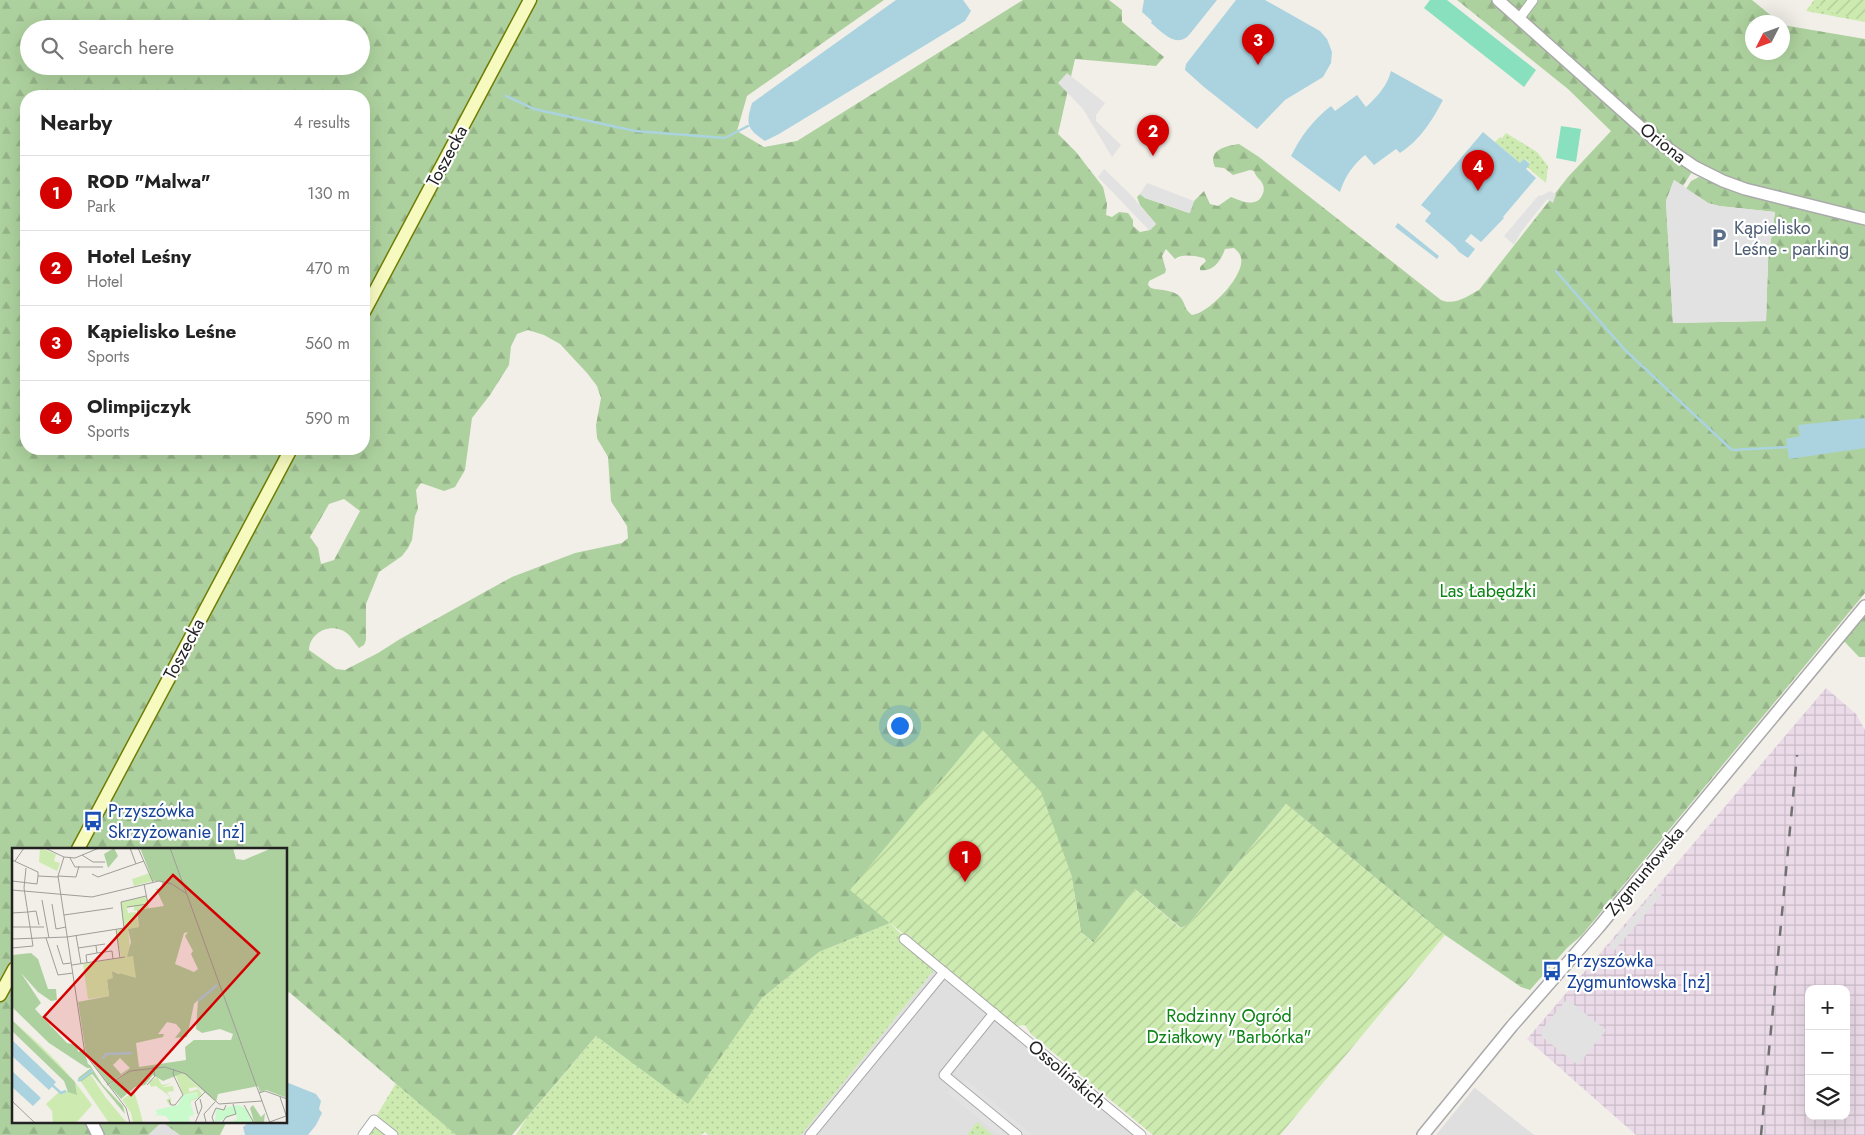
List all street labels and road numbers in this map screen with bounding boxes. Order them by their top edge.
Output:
street label: Oriona [1634,116,1692,170]
street label: Toszecka [420,121,474,191]
street label: Toszecka [157,614,211,684]
street label: Zygmuntowska [1600,821,1690,921]
street label: Ossolińskich [1022,1034,1112,1114]

